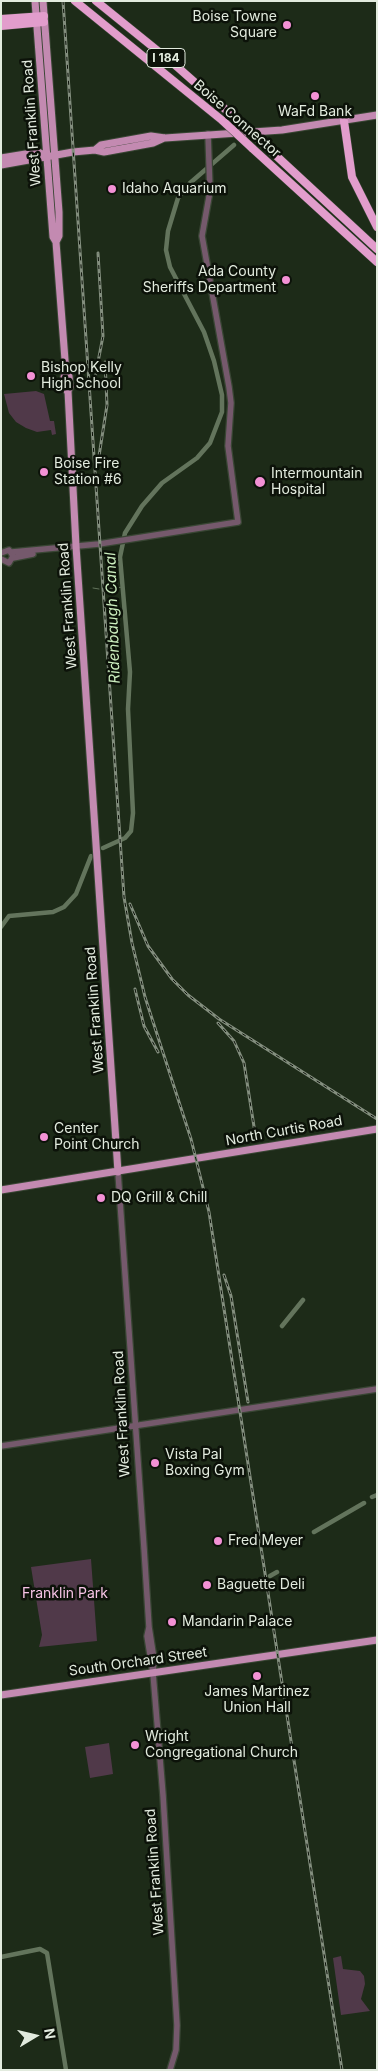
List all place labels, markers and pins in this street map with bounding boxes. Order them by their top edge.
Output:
place label: Boise Towne Square [193,9,277,41]
marker: Boise Towne Square [281,19,293,31]
marker: WaFd Bank [309,90,321,102]
place label: WaFd Bank [278,104,352,120]
place label: Idaho Aquarium [122,181,227,197]
marker: Idaho Aquarium [106,183,118,195]
place label: Ada County Sheriffs Department [143,264,276,296]
marker: Ada County Sheriffs Department [280,274,292,286]
place label: Bishop Kelly High School [41,360,122,392]
marker: Bishop Kelly High School [25,370,37,382]
place label: Boise Fire Station #6 [54,456,122,488]
marker: Boise Fire Station #6 [38,466,50,478]
place label: Intermountain Hospital [271,466,363,498]
marker: Intermountain Hospital [253,475,267,489]
place label: Center Point Church [54,1121,140,1154]
marker: Center Point Church [38,1131,50,1143]
place label: DQ Grill & Chill [111,1190,207,1206]
marker: DQ Grill & Chill [95,1192,107,1204]
place label: Vista Pal Boxing Gym [165,1447,245,1480]
marker: Vista Pal Boxing Gym [149,1457,161,1469]
place label: Fred Meyer [228,1533,303,1549]
marker: Fred Meyer [212,1535,224,1547]
place label: Baguette Deli [217,1577,305,1593]
marker: Baguette Deli [201,1579,213,1591]
place label: Mandarin Palace [182,1614,293,1630]
marker: Mandarin Palace [166,1616,178,1628]
marker: James Martinez Union Hall [251,1670,263,1682]
place label: James Martinez Union Hall [204,1684,310,1716]
place label: Wright Congregational Church [145,1729,298,1761]
marker: Wright Congregational Church [129,1739,141,1751]

